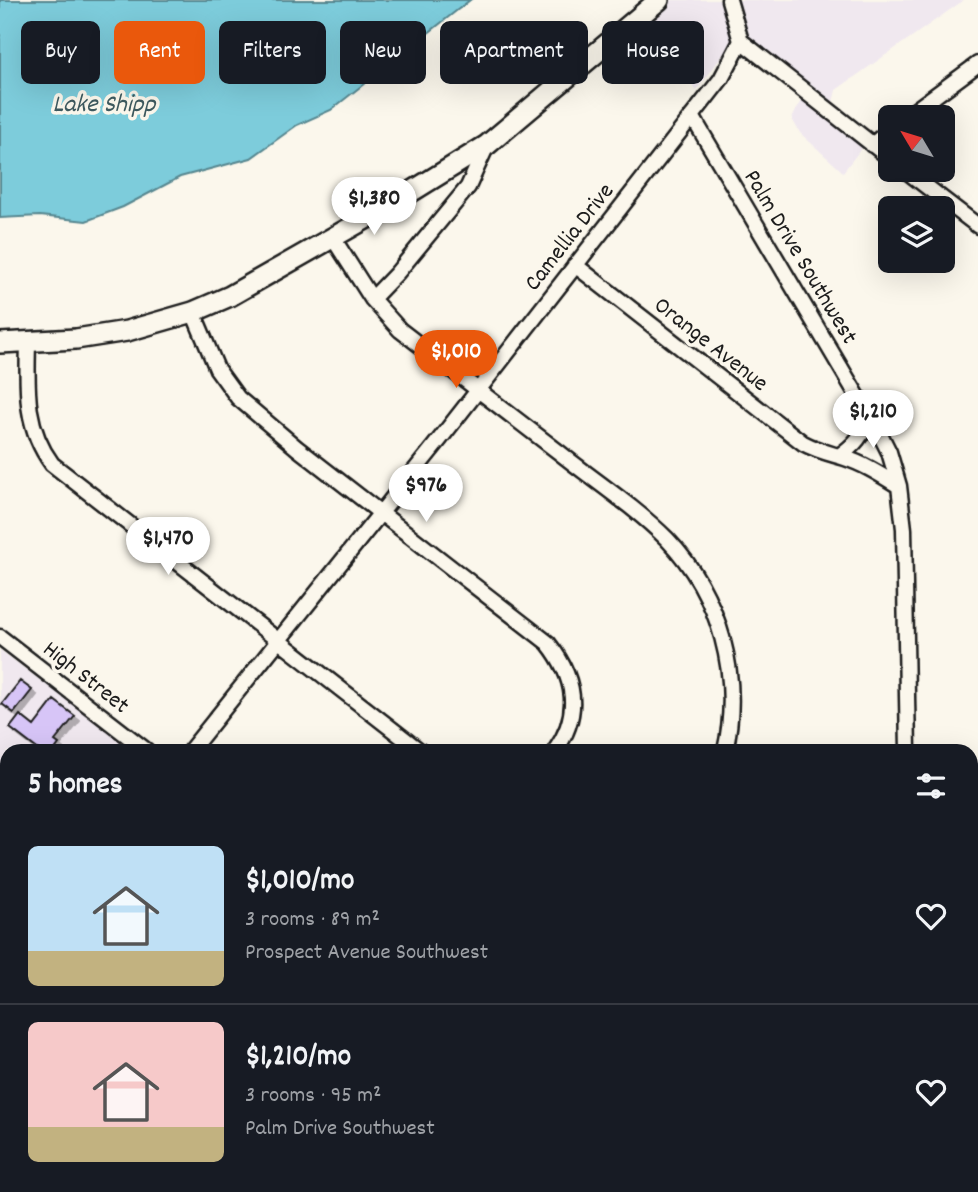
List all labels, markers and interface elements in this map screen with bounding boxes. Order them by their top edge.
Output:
chip: Buy [21,21,100,84]
chip: Rent [114,21,205,84]
chip: Filters [219,21,326,84]
chip: New [340,21,426,84]
chip: Apartment [440,21,588,84]
chip: House [602,21,704,84]
water label: Lake Shipp [53,87,157,124]
north arrow [878,105,956,182]
map controls [878,105,955,273]
street label: Palm Drive Southwest [734,164,865,351]
pin: $1,380 [317,177,431,237]
street label: Camellia Drive [517,177,623,299]
text: $1,380 [347,183,401,216]
button: layers [878,196,955,273]
street label: Orange Avenue [646,290,775,401]
pin: $1,010 [399,330,513,390]
text: $1,010 [430,336,482,369]
pin: $1,210 [816,391,930,450]
text: $1,210 [849,396,897,429]
pin: $976 [385,464,467,524]
text: $976 [405,470,447,503]
pin: $1,470 [111,518,225,577]
text: $1,470 [142,523,194,556]
street label: High Street [34,634,136,723]
text: 5 homes [28,765,122,808]
icon: filters [912,767,950,805]
text: $1,010/mo [245,861,354,904]
icon: home [84,874,168,958]
icon: heart [912,897,950,935]
text: 3 rooms · 89 m² [245,904,380,937]
text: Prospect Avenue Southwest [245,937,488,970]
text: $1,210/mo [245,1037,351,1080]
icon: home [84,1050,168,1134]
icon: heart [912,1073,950,1111]
text: 3 rooms · 95 m² [245,1080,381,1113]
text: Palm Drive Southwest [245,1113,435,1146]

